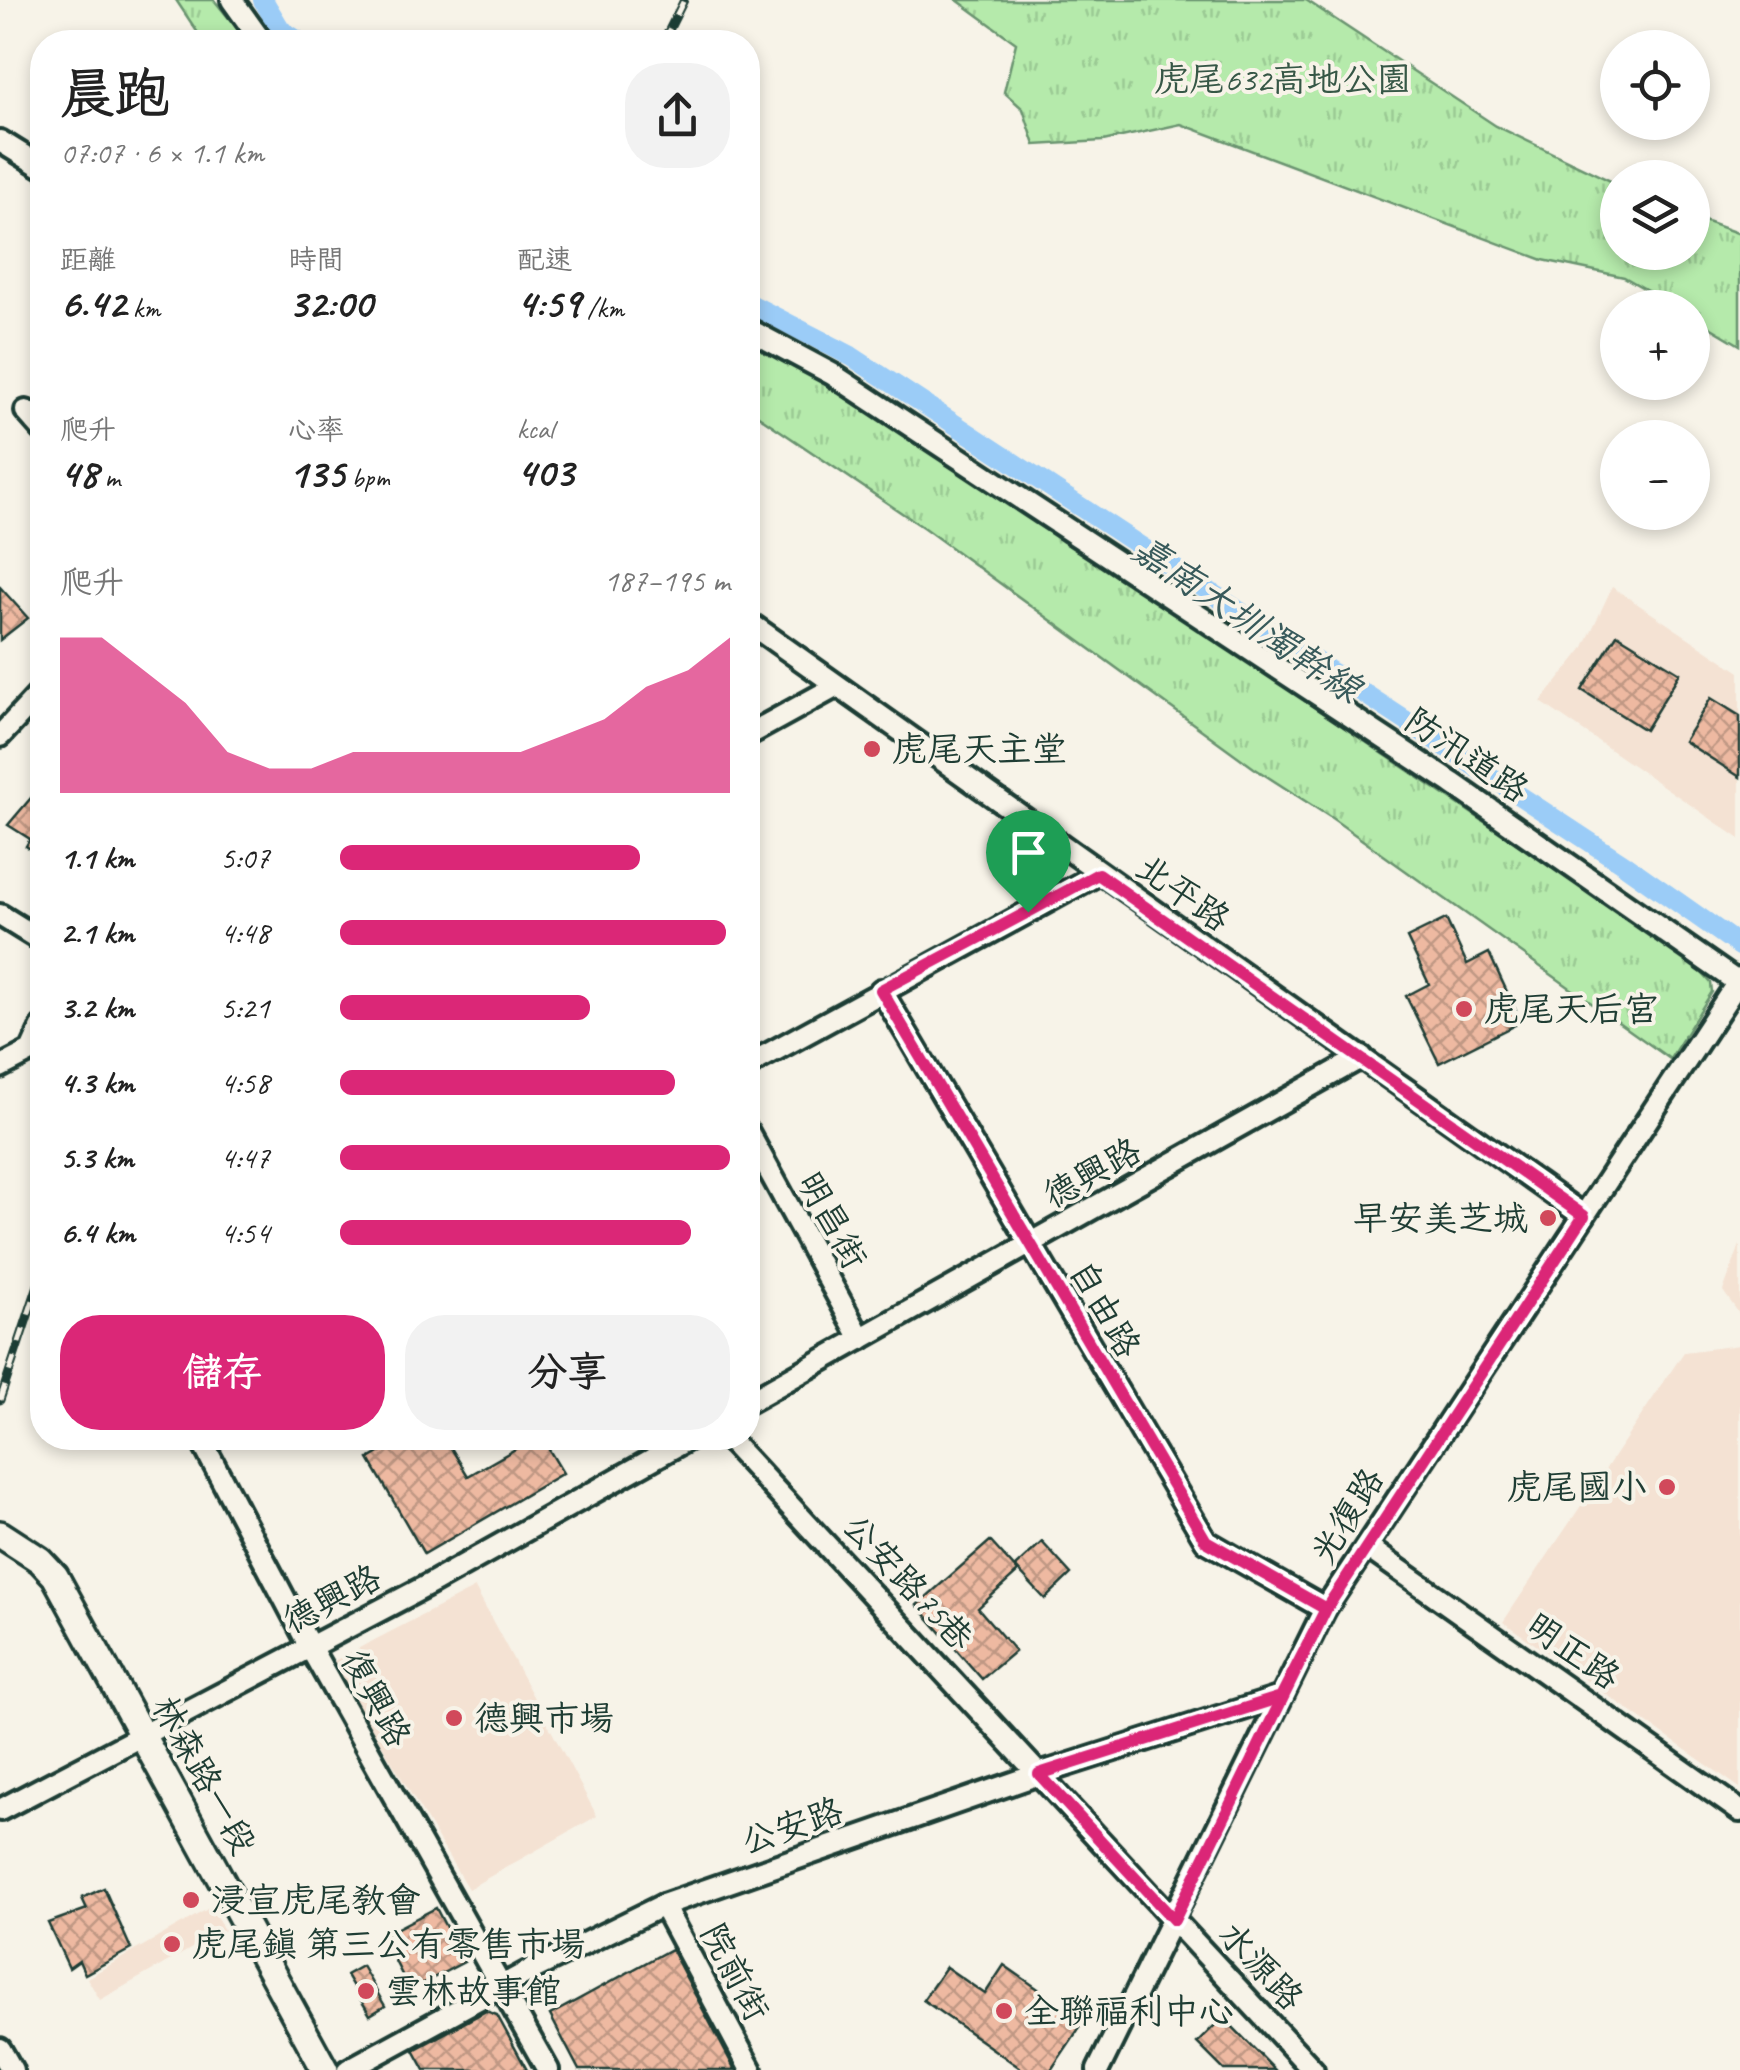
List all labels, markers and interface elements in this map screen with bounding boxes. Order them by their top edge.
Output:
map controls [1600,30,1710,530]
button: locate [1600,30,1710,140]
park label: 虎尾632高地公園 [1154,57,1412,102]
text: 晨跑 [60,59,170,129]
button: share [625,63,730,168]
text: 07:07 · 6 × 1.1 km [60,132,264,173]
button: layers [1600,160,1710,270]
text: 距離 [60,242,116,277]
text: 時間 [288,242,344,277]
text: 配速 [517,242,573,277]
text: 6.42 [60,277,126,330]
text: 32:00 [288,277,372,330]
text: 4:59 [517,277,581,330]
text: km [126,290,160,325]
text: /km [581,290,624,325]
button: + [1600,290,1710,400]
text: kcal [517,411,554,446]
text: 爬升 [60,412,116,447]
text: 心率 [288,412,344,447]
button: − [1600,420,1710,530]
text: 403 [517,446,573,499]
text: 48 [60,447,98,500]
text: 135 [288,447,344,500]
text: m [98,460,120,495]
text: bpm [344,460,390,495]
water label: 嘉南大圳濁幹線 [1124,525,1372,714]
text: 187–195 m [604,560,730,601]
text: 爬升 [60,562,124,603]
street label: 防汛道路 [1396,697,1538,813]
place label: 虎尾天主堂 [892,727,1067,772]
marker: 虎尾天主堂 [861,738,883,760]
pin [986,810,1071,913]
icon: arrive [1001,825,1056,880]
text: 1.1 km [60,837,134,878]
text: 5:07 [220,837,270,878]
street label: 北平路 [1127,844,1239,942]
text: 2.1 km [60,912,134,953]
text: 4:48 [220,912,270,953]
text: 3.2 km [60,987,134,1028]
text: 5:21 [220,987,270,1028]
place label: 虎尾天后宮 [1484,987,1659,1032]
marker: 虎尾天后宮 [1453,998,1475,1020]
text: 4.3 km [60,1062,134,1103]
text: 4:58 [220,1062,270,1103]
street label: 德興路 [1035,1128,1149,1218]
text: 5.3 km [60,1137,134,1178]
text: 4:47 [220,1137,270,1178]
street label: 明昌街 [787,1163,877,1277]
place label: 早安美芝城 [1353,1196,1528,1241]
marker: 早安美芝城 [1537,1207,1559,1229]
text: 6.4 km [60,1212,135,1253]
text: 4:54 [220,1212,270,1253]
street label: 自由路 [1059,1252,1151,1366]
button: 儲存 [60,1315,385,1430]
button: 分享 [405,1315,730,1430]
street label: 光復路 [1300,1460,1394,1572]
place label: 虎尾國小 [1507,1465,1647,1510]
marker: 虎尾國小 [1656,1476,1678,1498]
street label: 公安路75巷 [833,1504,983,1660]
street label: 德興路 [275,1554,389,1644]
street label: 明正路 [1517,1602,1629,1700]
street label: 復興路 [331,1641,421,1755]
street label: 林森路一段 [142,1688,266,1862]
place label: 德興市場 [474,1696,614,1741]
marker: 德興市場 [443,1707,465,1729]
street label: 公安路 [735,1788,849,1864]
place label: 浸宣虎尾教會 [211,1878,421,1923]
marker: 浸宣虎尾教會 [180,1889,202,1911]
street label: 水源路 [1209,1912,1313,2020]
street label: 院前街 [690,1915,780,2029]
place label: 虎尾鎮 第三公有零售市場 [192,1922,585,1967]
marker: 虎尾鎮 第三公有零售市場 [161,1933,183,1955]
place label: 雲林故事館 [386,1969,561,2014]
marker: 雲林故事館 [355,1980,377,2002]
place label: 全聯福利中心 [1024,1989,1234,2034]
marker: 全聯福利中心 [993,2000,1015,2022]

